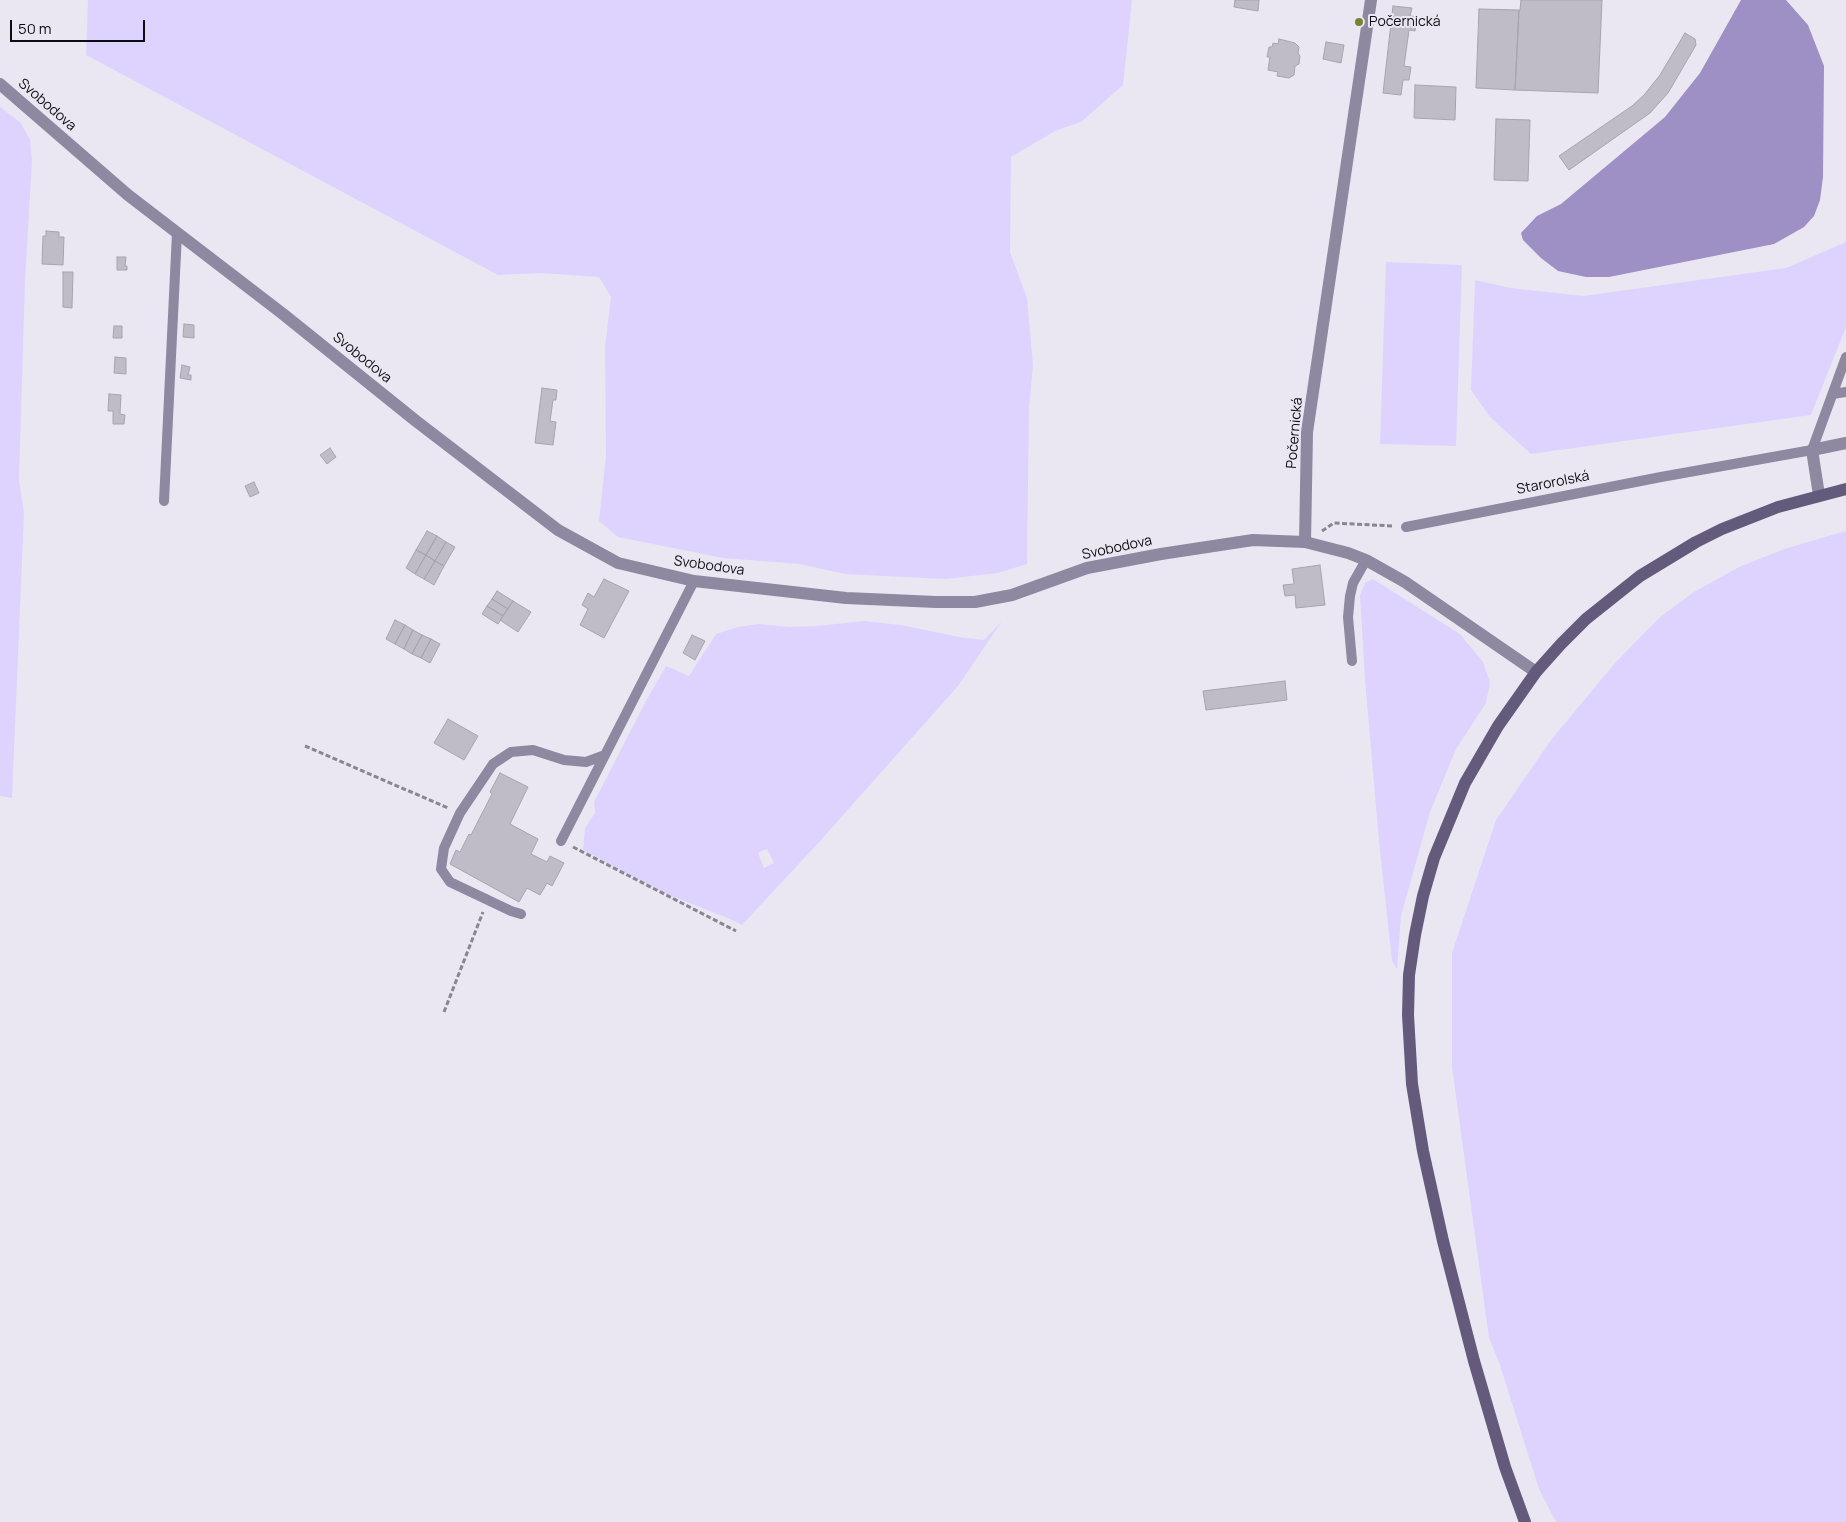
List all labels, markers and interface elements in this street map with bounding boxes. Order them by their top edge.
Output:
scale bar [12,10,148,42]
place label: Počernická [1369,14,1441,30]
marker: Počernická [1353,16,1365,28]
text: 50 m [18,18,52,39]
street label: Svobodova [15,75,79,135]
street label: Svobodova [329,329,395,387]
street label: Počernická [1284,397,1306,469]
street label: Starorolská [1515,468,1591,498]
street label: Svobodova [1080,532,1154,564]
street label: Svobodova [673,553,745,579]

